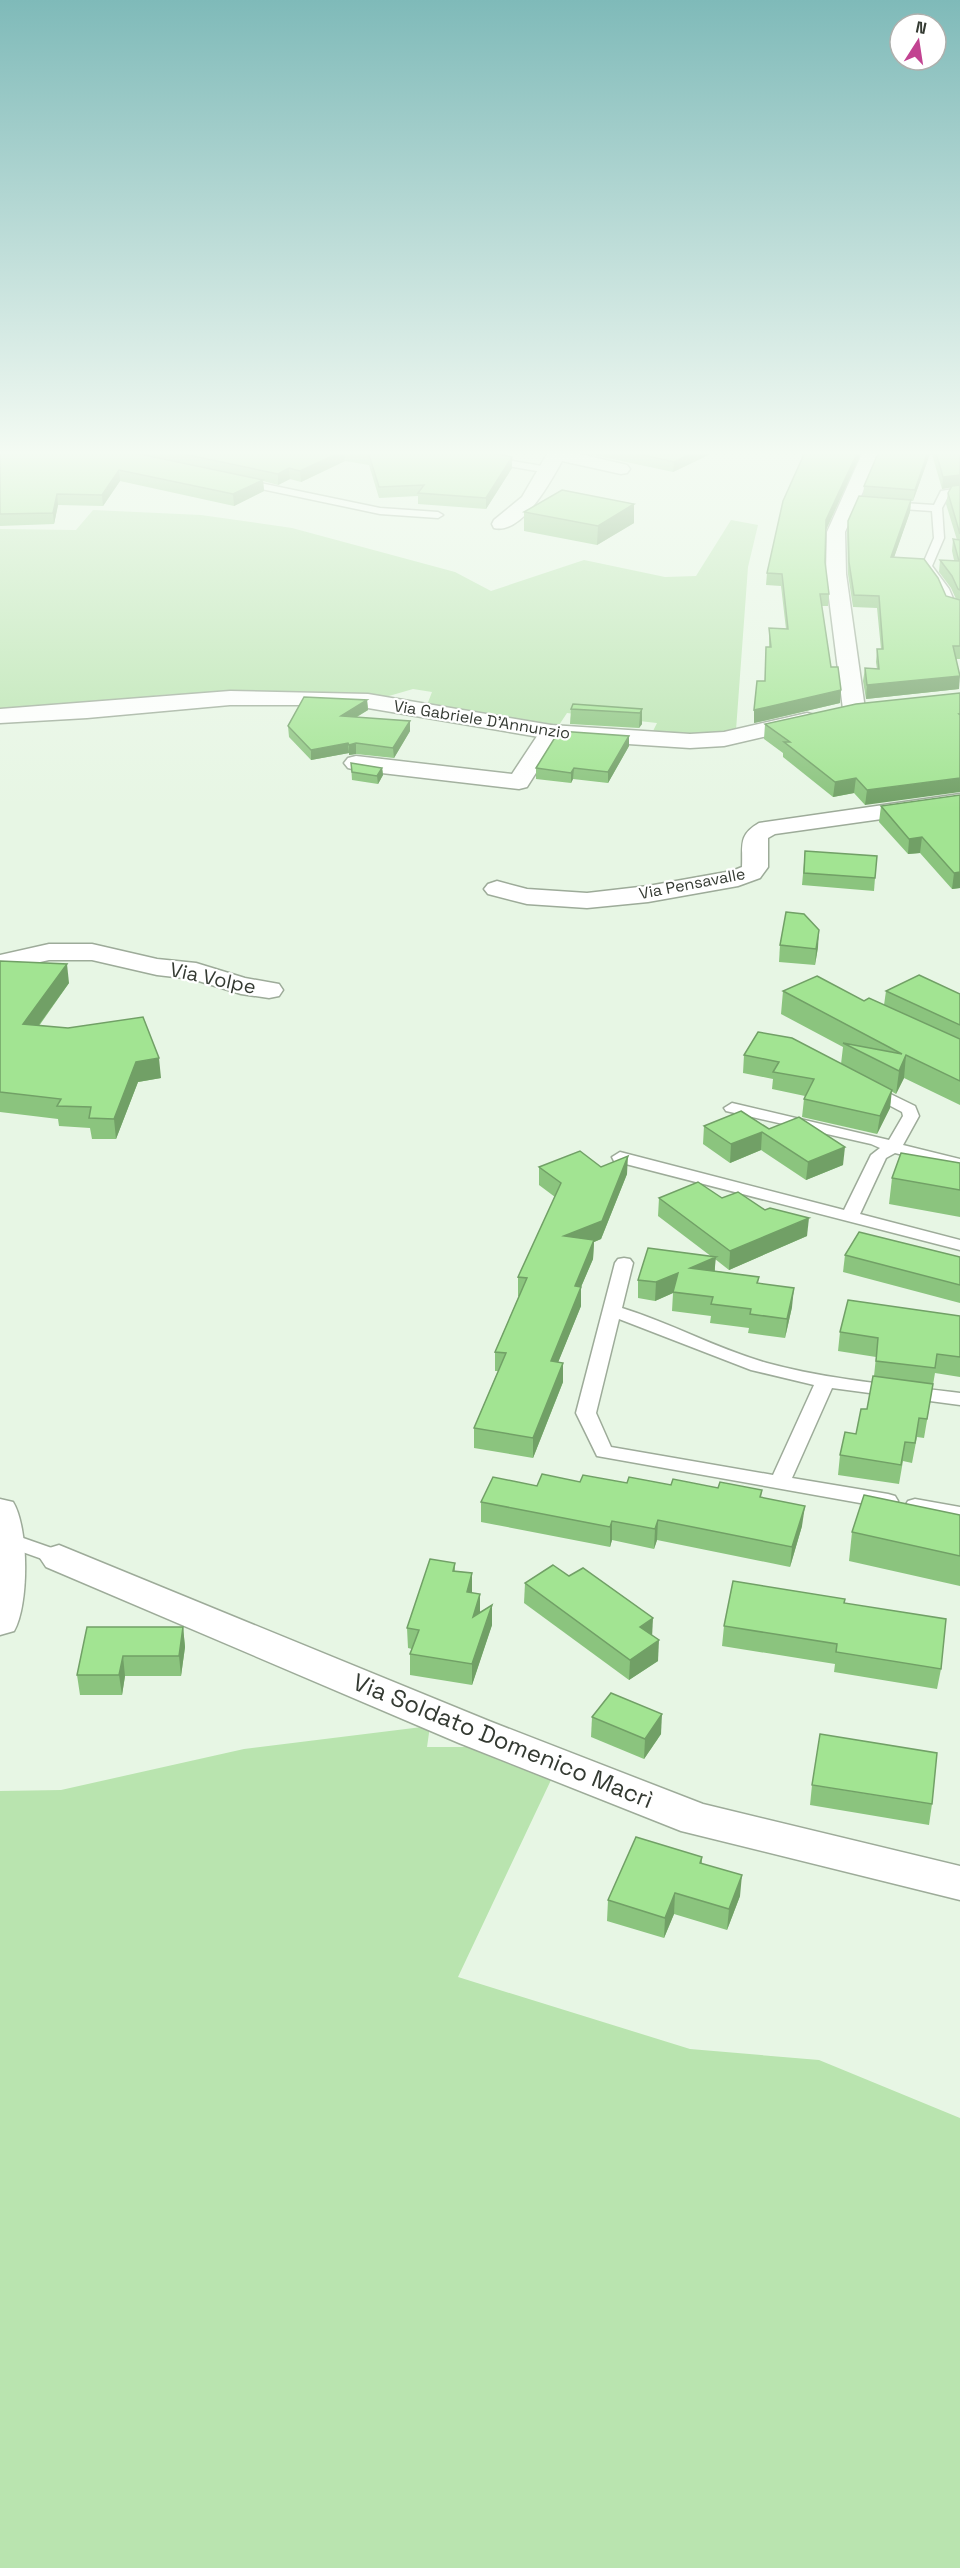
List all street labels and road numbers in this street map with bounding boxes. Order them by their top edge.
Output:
street label: Via Gabriele D'Annunzio [392,695,572,744]
street label: Via Pensavalle [637,863,747,904]
street label: Via Volpe [168,956,258,1000]
street label: Via Soldato Domenico Macrì [348,1666,658,1815]

